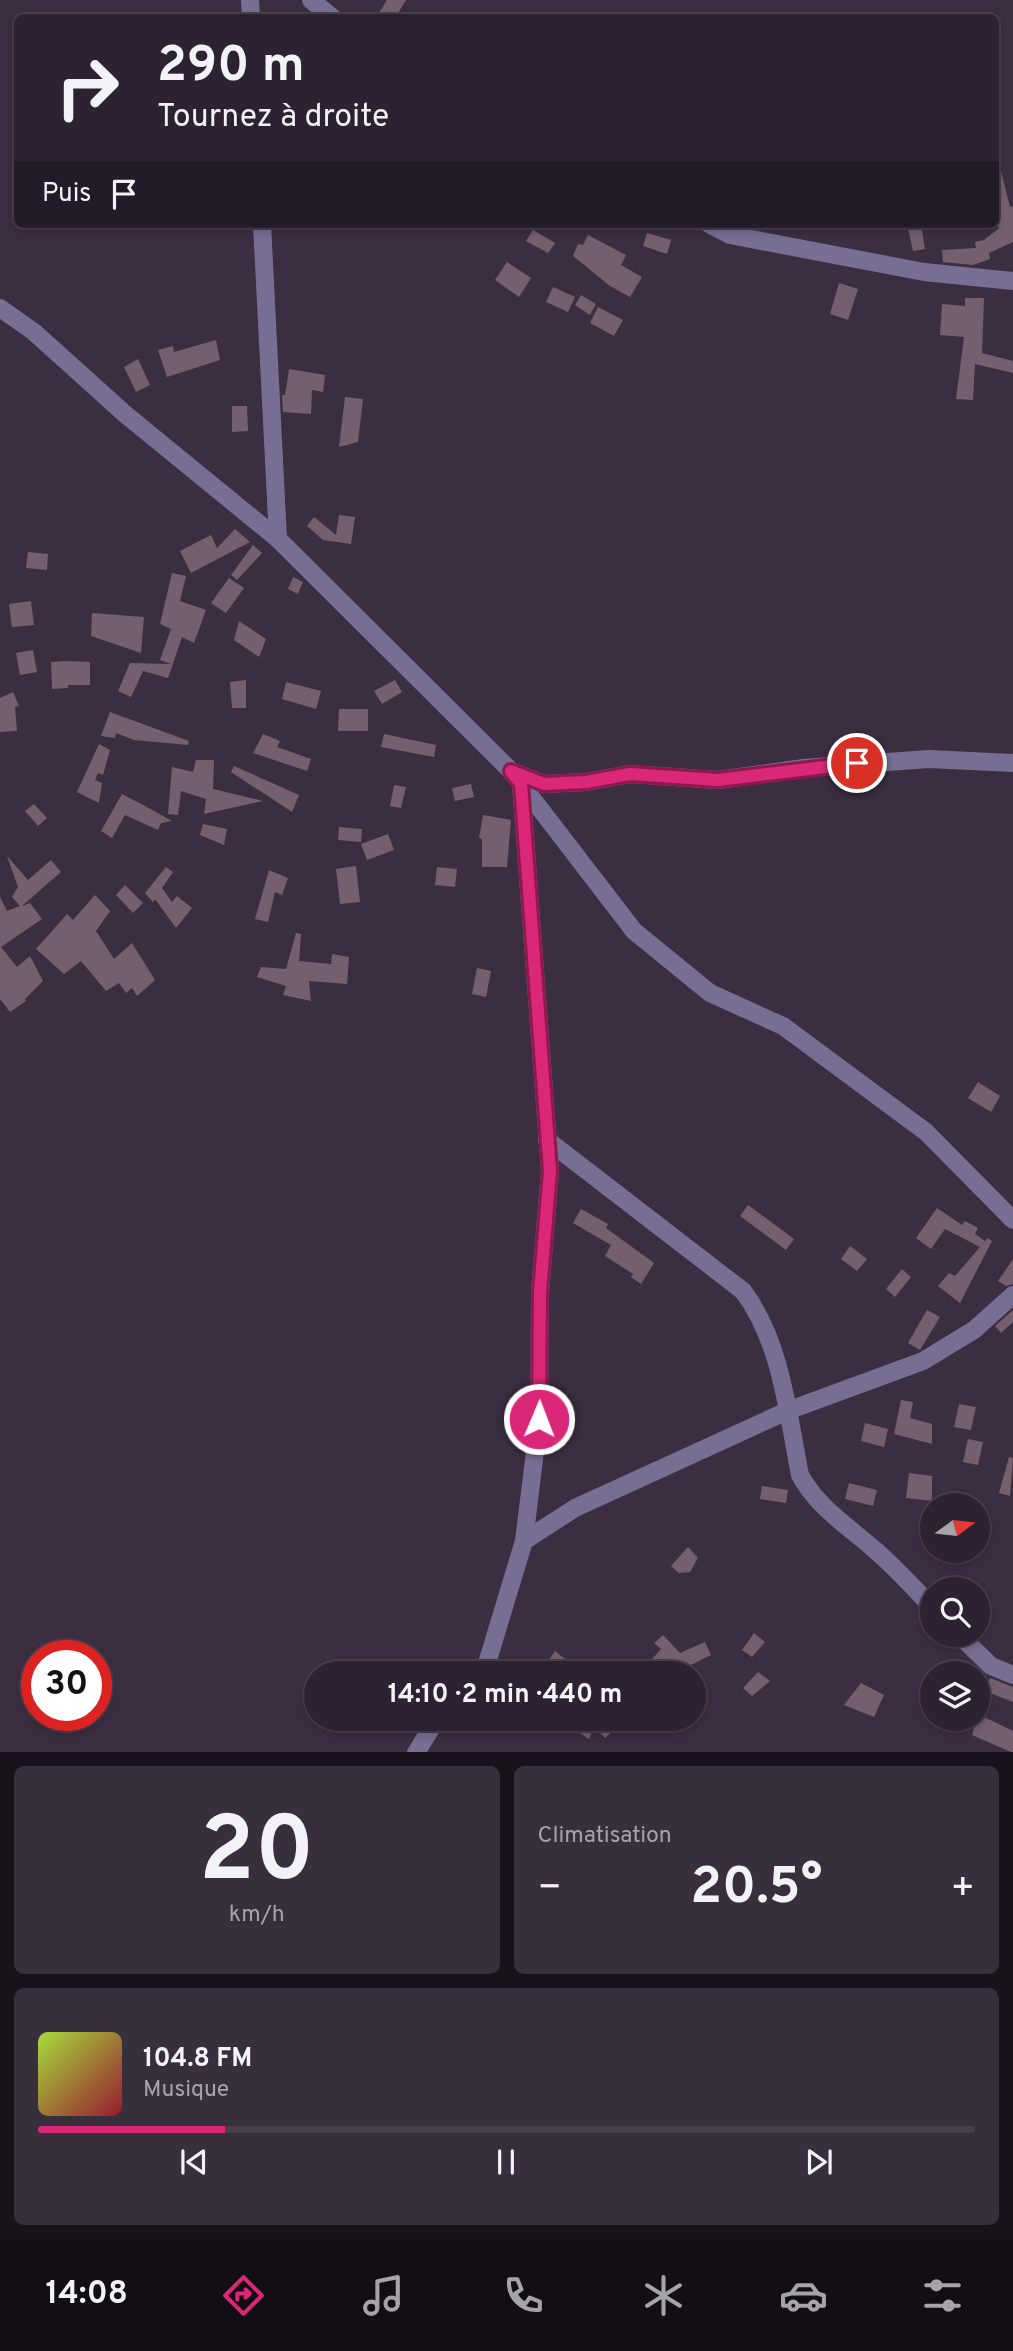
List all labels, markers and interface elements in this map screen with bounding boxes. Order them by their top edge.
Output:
text: 290 m [157,37,305,99]
icon: right [42,42,133,133]
text: Tournez à droite [157,98,389,138]
icon: arrive [105,175,143,213]
text: Puis [42,178,91,211]
pin [827,733,887,793]
icon: arrive [838,744,876,782]
position arrow [502,1382,576,1456]
north arrow [920,1493,990,1563]
map controls [920,1493,990,1731]
button: search [920,1577,990,1647]
speed limit sign: 30 [21,1640,112,1731]
button: layers [920,1661,990,1731]
text: 14:10 · 2 min · 440 m [388,1679,622,1712]
text: 20 [199,1798,314,1913]
text: Climatisation [538,1822,672,1851]
text: 20.5° [690,1856,822,1922]
text: − [538,1865,562,1914]
text: + [950,1865,975,1914]
text: km/h [229,1901,285,1930]
text: 104.8 FM [143,2043,252,2076]
text: Musique [143,2076,229,2105]
icon: previous [175,2143,213,2181]
icon: pause [487,2143,525,2181]
icon: next [800,2143,838,2181]
icon: directions [219,2271,268,2320]
icon: music [359,2271,408,2320]
icon: phone [499,2271,548,2320]
icon: climate [639,2271,688,2320]
icon: car [779,2271,828,2320]
icon: filters [918,2271,967,2320]
text: 14:08 [45,2275,128,2315]

